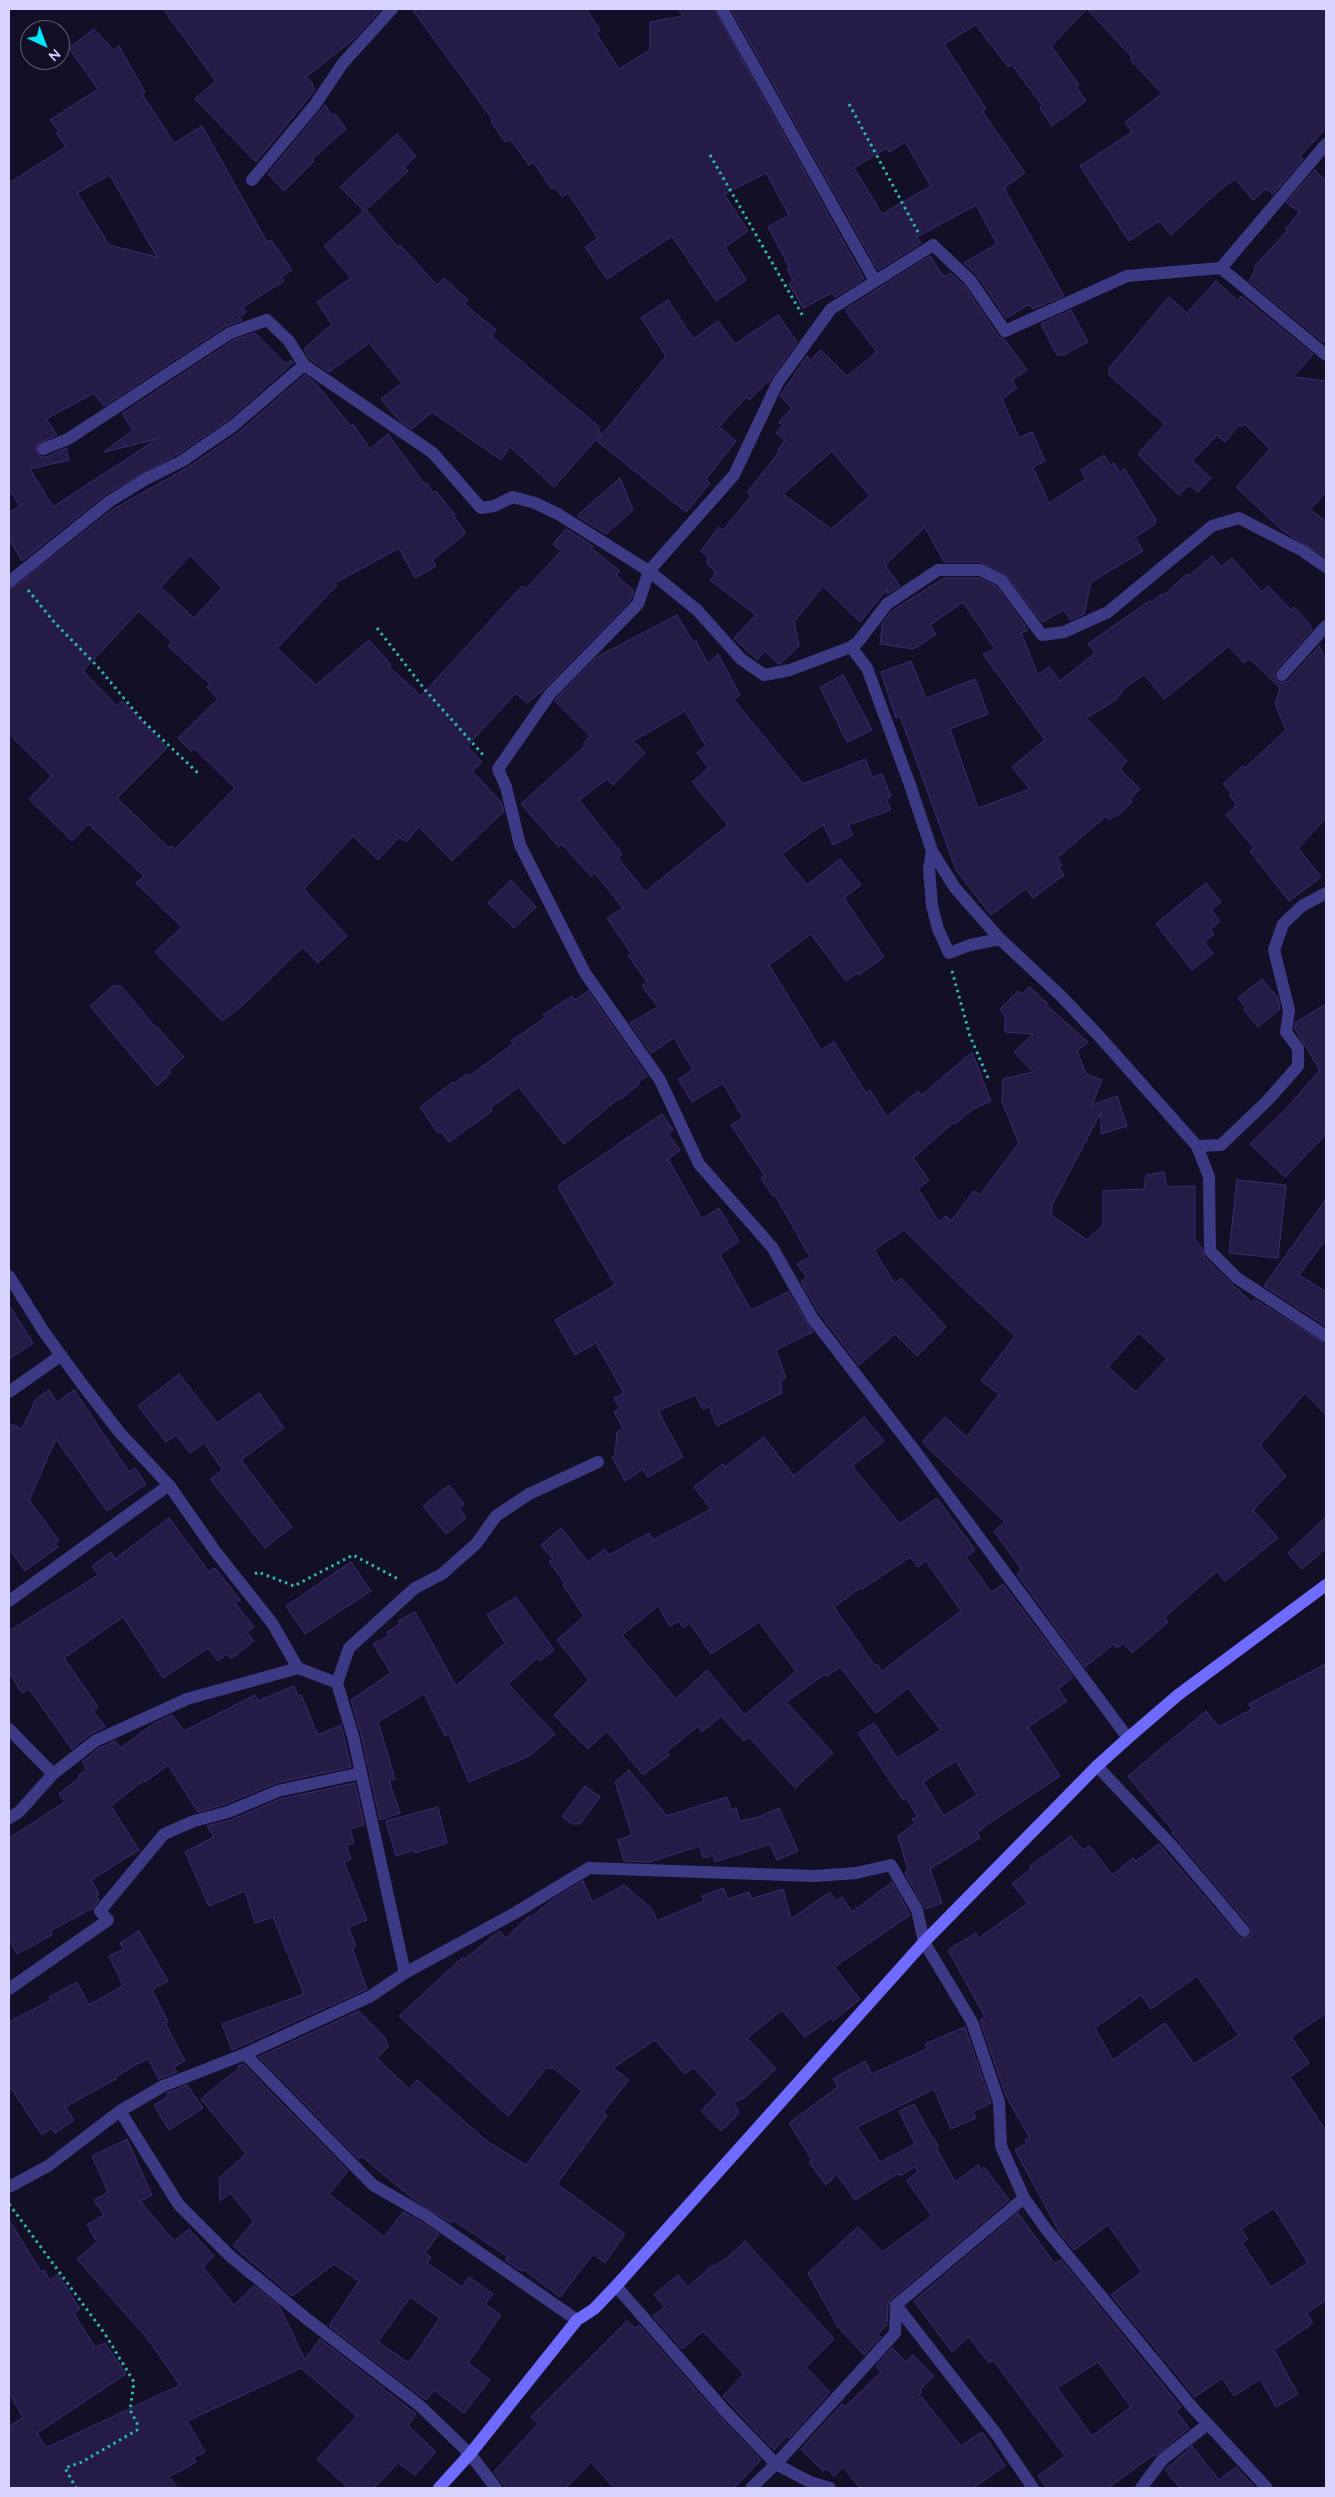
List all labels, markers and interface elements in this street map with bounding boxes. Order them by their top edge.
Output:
north arrow [20,20,70,70]
text: N [45,45,64,65]

